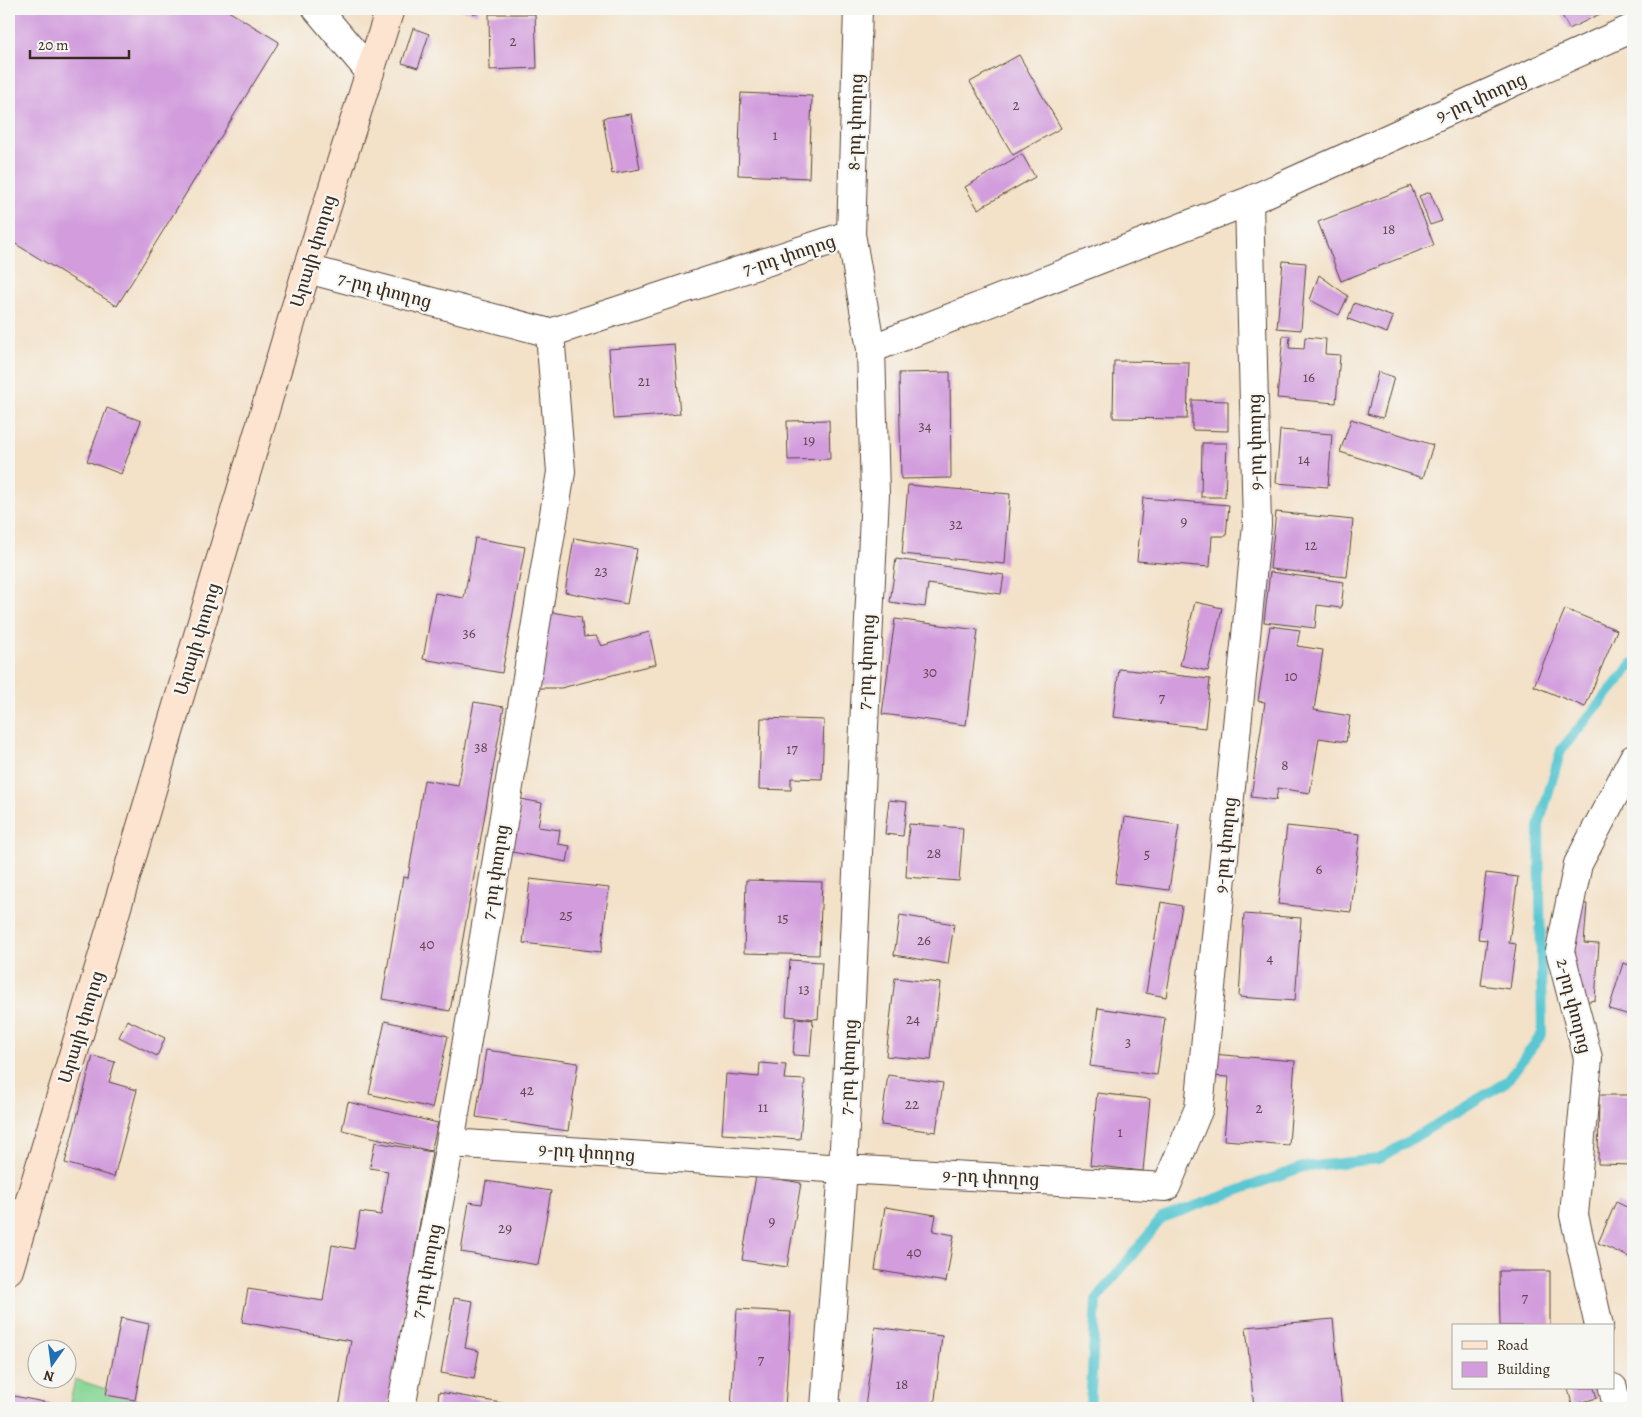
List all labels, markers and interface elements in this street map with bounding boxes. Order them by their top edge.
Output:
scale bar [30,28,129,60]
house number: 2 [509,31,517,51]
text: 20 m [38,35,69,55]
street label: 9-րդ փողոց [1432,66,1530,128]
street label: 8-րդ փողոց [841,73,869,171]
house number: 2 [1012,95,1020,115]
house number: 1 [772,125,778,145]
street label: Արայի փողոց [284,192,342,310]
house number: 18 [1383,219,1395,239]
street label: 7-րդ փողոց [740,229,838,281]
street label: 7-րդ փողոց [335,266,435,314]
house number: 16 [1303,367,1315,387]
house number: 21 [638,371,650,391]
street label: 9-րդ փողոց [1242,393,1268,491]
house number: 34 [918,416,932,436]
house number: 19 [803,430,815,450]
house number: 14 [1298,449,1310,469]
house number: 9 [1181,511,1188,531]
house number: 32 [949,514,963,534]
house number: 12 [1305,535,1317,555]
house number: 23 [594,561,608,581]
street label: Արայի փողոց [168,580,226,698]
street label: 7-րդ փողոց [851,613,881,711]
house number: 36 [462,623,476,643]
house number: 30 [923,662,937,682]
house number: 10 [1284,666,1298,686]
house number: 7 [1159,688,1166,708]
house number: 38 [474,737,488,757]
house number: 17 [786,739,798,759]
house number: 8 [1281,755,1289,775]
street label: 9-րդ փողոց [1208,796,1242,894]
street label: 7-րդ փողոց [476,823,514,921]
house number: 28 [927,843,941,863]
house number: 5 [1144,844,1150,864]
house number: 6 [1316,859,1323,879]
house number: 25 [559,905,573,925]
house number: 15 [777,908,789,928]
house number: 26 [917,930,931,950]
house number: 40 [420,934,434,954]
house number: 4 [1267,948,1274,968]
street label: 2-րդ փողոց [1551,956,1597,1056]
street label: Արայի փողոց [52,968,110,1086]
house number: 13 [798,979,810,999]
house number: 24 [906,1009,920,1029]
street label: 7-րդ փողոց [833,1018,863,1116]
house number: 3 [1125,1032,1131,1052]
house number: 42 [520,1080,534,1100]
house number: 22 [905,1094,919,1114]
house number: 11 [758,1097,768,1117]
house number: 2 [1255,1098,1263,1118]
house number: 1 [1117,1122,1123,1142]
street label: 9-րդ փողոց [538,1137,636,1167]
street label: 9-րդ փողոց [942,1162,1040,1192]
house number: 9 [769,1211,776,1231]
house number: 29 [498,1218,512,1238]
street label: 7-րդ փողոց [405,1221,447,1321]
house number: 40 [907,1242,921,1262]
house number: 7 [1522,1288,1529,1308]
legend [1452,1324,1614,1390]
text: Road [1497,1335,1529,1355]
north arrow [28,1340,78,1390]
house number: 7 [758,1350,765,1370]
text: Building [1497,1359,1550,1379]
text: N [42,1366,56,1387]
house number: 18 [896,1374,908,1394]

